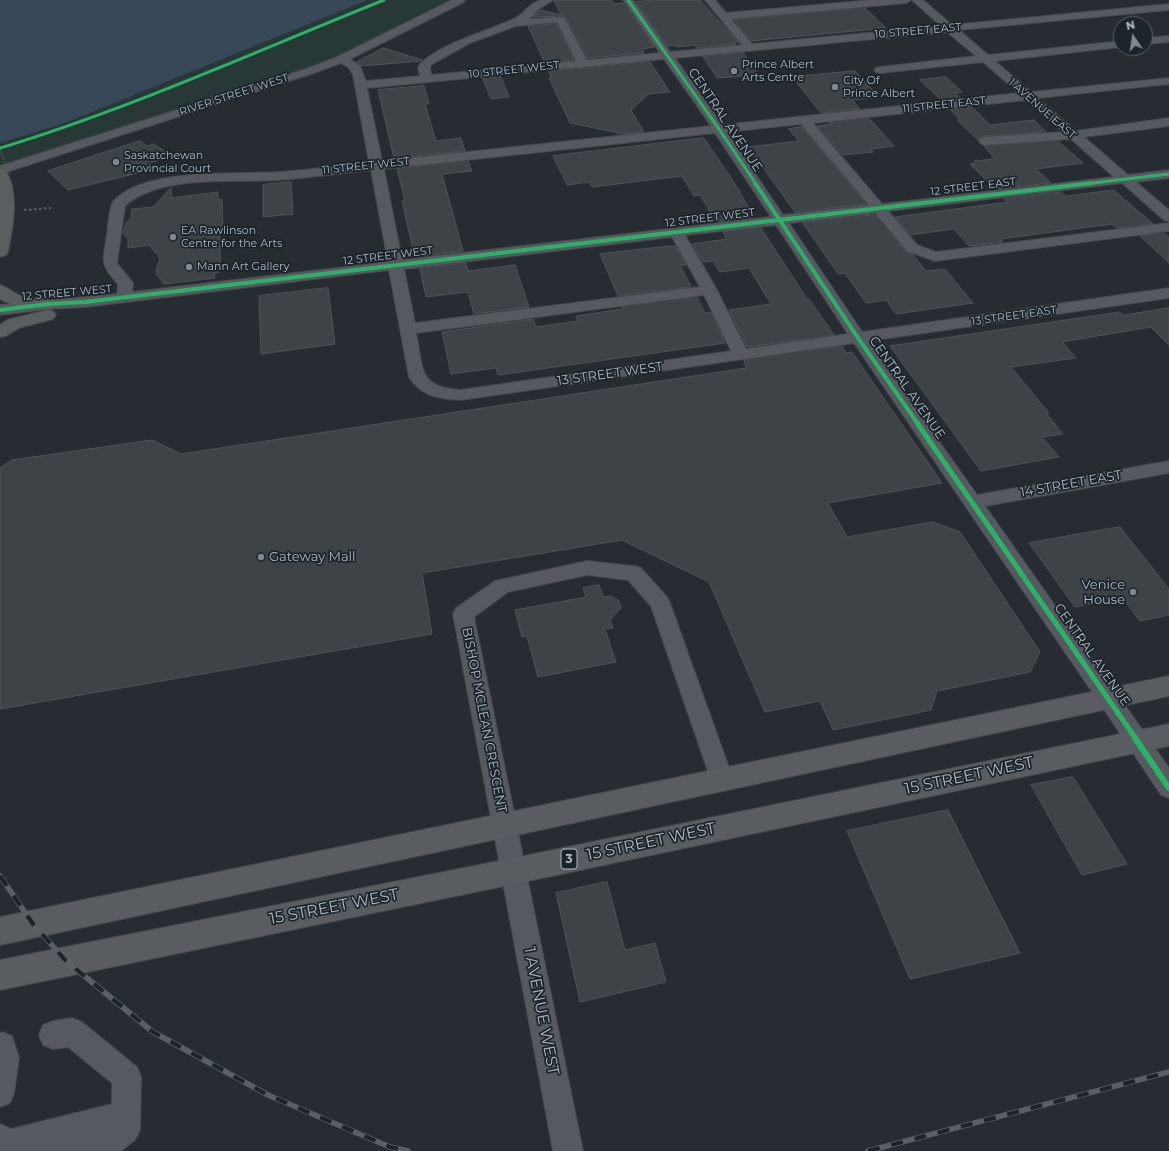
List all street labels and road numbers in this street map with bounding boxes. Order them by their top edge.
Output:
street label: 10 STREET EAST [874,21,962,41]
street label: 10 STREET WEST [468,59,560,81]
street label: CENTRAL AVENUE [685,65,765,175]
street label: RIVER STREET WEST [178,71,290,119]
street label: 1 AVENUE EAST [1005,76,1079,142]
street label: 11 STREET EAST [902,94,986,116]
street label: 11 STREET WEST [322,155,410,177]
street label: 12 STREET EAST [929,175,1017,199]
street label: 12 STREET WEST [664,206,756,230]
street label: 12 STREET WEST [342,244,434,268]
street label: 12 STREET WEST [21,282,113,304]
street label: 13 STREET EAST [970,303,1058,329]
street label: CENTRAL AVENUE [866,334,948,442]
street label: 13 STREET WEST [556,359,664,389]
street label: 14 STREET EAST [1019,467,1123,501]
street label: CENTRAL AVENUE [1051,601,1133,709]
street label: BISHOP MCLEAN CRESCENT [458,626,510,814]
street label: 15 STREET WEST [903,753,1035,799]
street label: 15 STREET WEST [585,819,717,865]
road number: 3 [561,849,577,869]
street label: 15 STREET WEST [268,885,400,929]
street label: 1 AVENUE WEST [519,945,563,1077]

